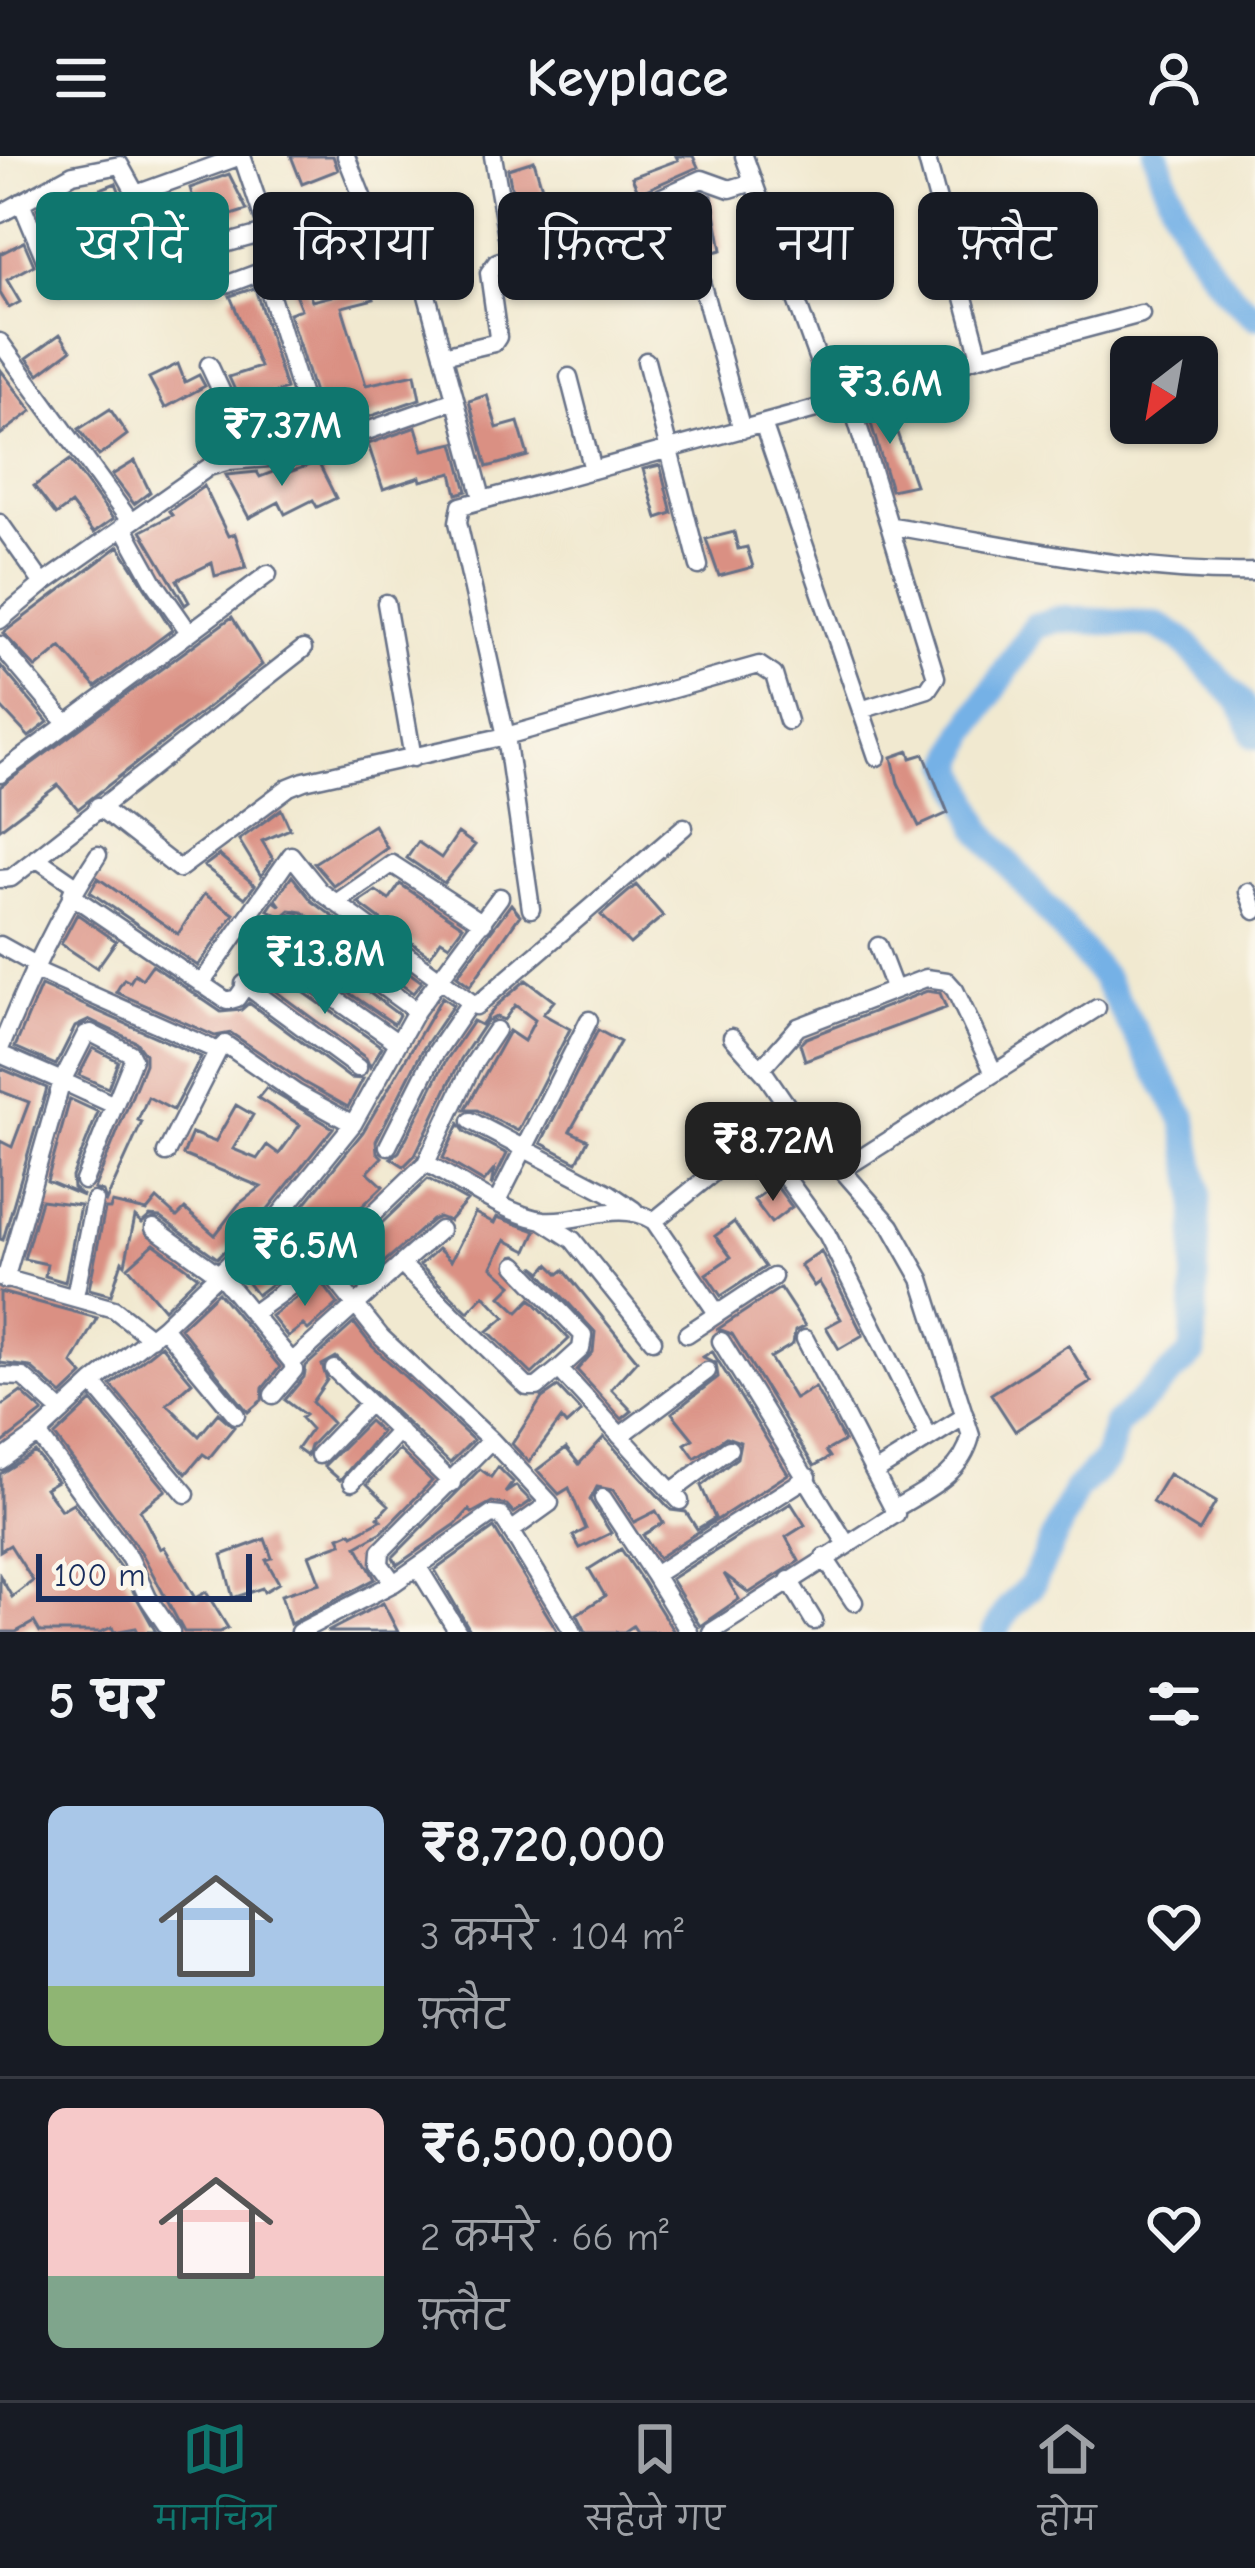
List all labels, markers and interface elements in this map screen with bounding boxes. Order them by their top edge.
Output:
icon: menu [48,45,114,111]
icon: person [1141,45,1207,111]
text: Keyplace [527,47,728,110]
chip: खरीदें [36,192,229,300]
chip: किराया [253,192,474,300]
chip: फ़िल्टर [498,192,712,300]
chip: नया [736,192,894,300]
chip: फ़्लैट [918,192,1098,300]
north arrow [1110,336,1218,444]
map controls [1110,336,1218,444]
pin: ₹3.6M [806,345,974,447]
text: ₹3.6M [838,361,942,406]
pin: ₹7.37M [184,387,380,489]
text: ₹7.37M [222,403,342,448]
pin: ₹13.8M [227,915,423,1017]
text: ₹13.8M [265,931,385,976]
pin: ₹8.72M [675,1102,871,1204]
text: ₹8.72M [712,1118,834,1163]
pin: ₹6.5M [221,1207,389,1309]
text: ₹6.5M [252,1223,358,1268]
scale bar [36,1548,252,1601]
text: 100 m [54,1556,146,1594]
icon: filters [1141,1671,1207,1737]
text: 5 घर [48,1672,161,1731]
text: ₹8,720,000 [420,1815,666,1874]
icon: home [144,1854,288,1998]
icon: heart [1141,1893,1207,1959]
text: 3 कमरे · 104 m² [420,1914,684,1959]
text: फ़्लैट [420,1993,509,2038]
text: ₹6,500,000 [420,2116,674,2175]
icon: home [144,2156,288,2300]
icon: heart [1141,2195,1207,2261]
text: 2 कमरे · 66 m² [420,2215,669,2260]
text: फ़्लैट [420,2294,509,2339]
tab: मानचित्र [155,2416,276,2555]
tab: सहेजे गए [585,2416,725,2555]
tab: होम [1034,2416,1100,2555]

